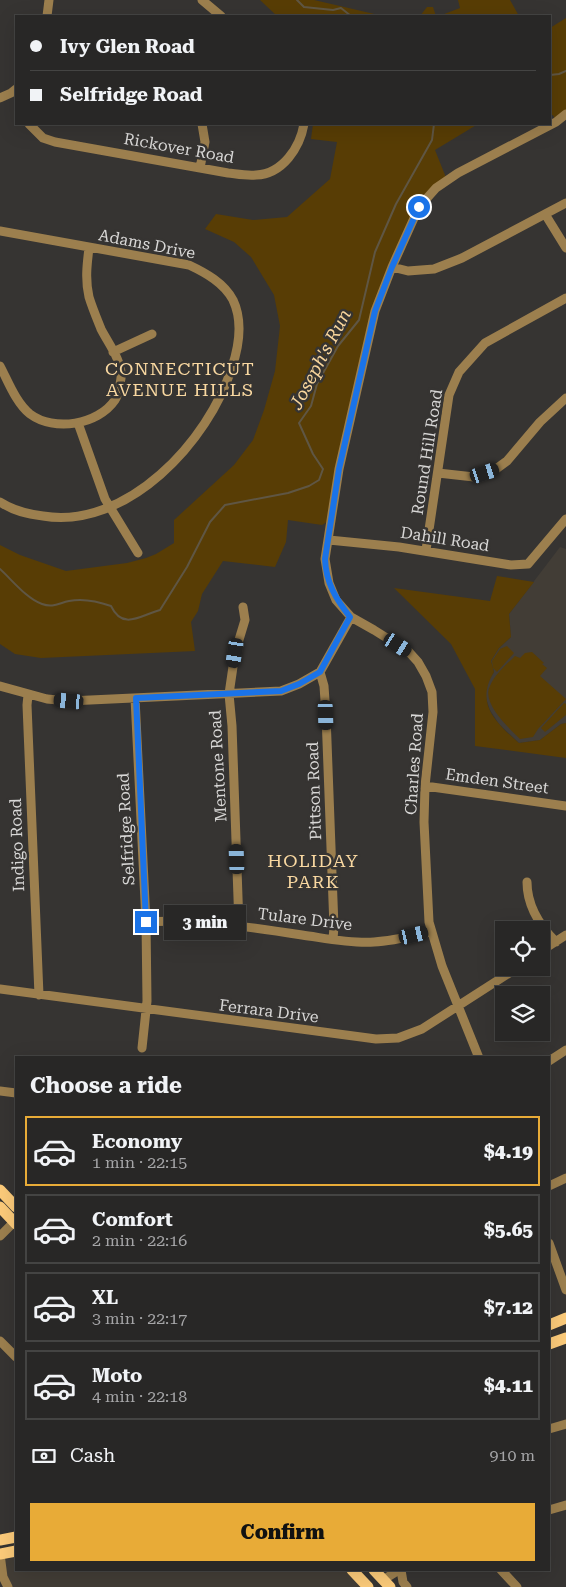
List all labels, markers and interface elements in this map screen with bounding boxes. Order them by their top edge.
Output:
text: Ivy Glen Road [60,35,195,58]
text: Selfridge Road [60,83,202,106]
street label: Rickover Road [122,129,236,167]
route start [408,196,430,218]
street label: Adams Drive [97,225,197,263]
water label: Joseph's Run [284,305,355,413]
district label: CONNECTICUT AVENUE HILLS [105,358,255,400]
street label: Round Hill Road [408,388,446,516]
car [468,461,501,485]
street label: Dahill Road [399,523,491,555]
car [381,631,414,659]
car [225,637,244,669]
car [53,692,84,710]
car [317,700,334,730]
street label: Mentone Road [206,709,230,823]
street label: Charles Road [401,713,427,815]
street label: Pittson Road [303,741,325,841]
street label: Emden Street [444,764,550,798]
street label: Selfridge Road [114,772,138,886]
street label: Indigo Road [6,798,28,892]
car [228,844,245,874]
district label: HOLIDAY PARK [267,850,359,892]
callout: 3 min [164,904,246,940]
street label: Tulare Drive [257,904,354,934]
route end [135,911,157,933]
text: 3 min [183,913,227,932]
map controls [495,921,550,1041]
button: locate [495,921,550,976]
car [397,924,430,946]
button: layers [495,986,550,1041]
street label: Ferrara Drive [218,995,320,1027]
text: Choose a ride [30,1073,182,1098]
icon: car [32,1129,77,1174]
text: Economy [92,1130,182,1153]
text: $4.19 [484,1140,533,1163]
text: 1 min · 22:15 [92,1153,187,1172]
icon: car [32,1207,77,1252]
text: Comfort [92,1208,173,1231]
text: $5.65 [484,1218,533,1241]
text: 2 min · 22:16 [92,1231,187,1250]
icon: car [32,1285,77,1330]
text: XL [92,1286,118,1309]
text: $7.12 [484,1296,533,1319]
text: 3 min · 22:17 [92,1309,187,1328]
icon: car [32,1363,77,1408]
text: Moto [92,1364,142,1387]
text: $4.11 [484,1374,533,1397]
text: 4 min · 22:18 [92,1387,187,1406]
icon: cash [30,1442,58,1470]
text: Cash [70,1444,115,1467]
text: 910 m [489,1446,535,1465]
button: Confirm [30,1503,535,1561]

